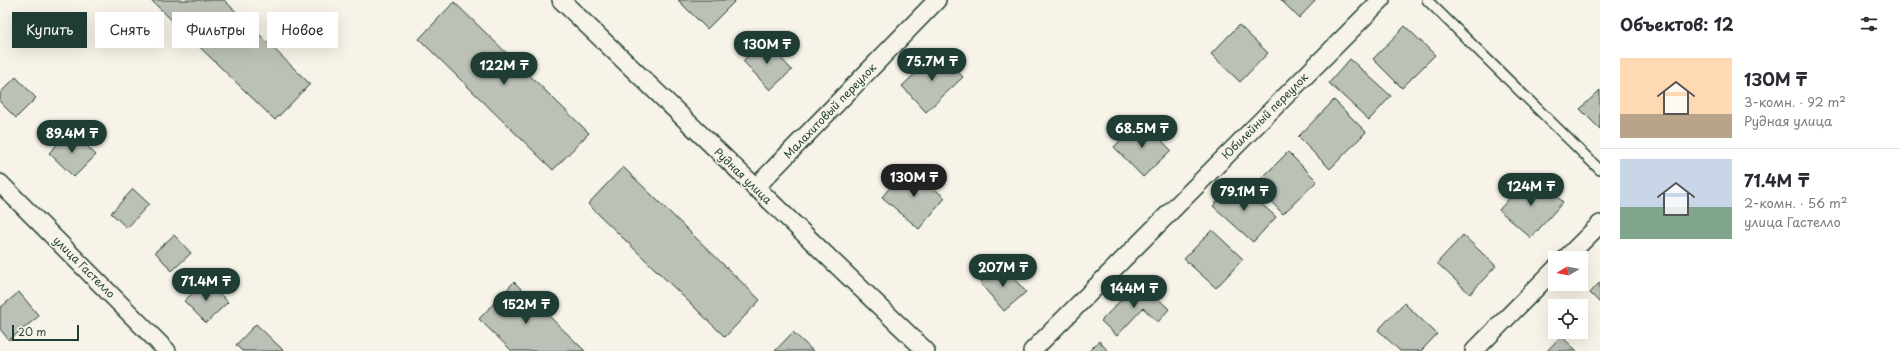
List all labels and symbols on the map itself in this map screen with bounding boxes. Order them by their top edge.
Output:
pin: 130M ₸ [734,31,800,65]
pin: 75.7M ₸ [895,48,969,82]
pin: 122M ₸ [471,52,537,86]
street label: Малахитовый переулок [779,59,880,162]
street label: Юбилейный переулок [1218,68,1312,163]
pin: 68.5M ₸ [1105,115,1179,149]
pin: 89.4M ₸ [35,120,109,154]
street label: Рудная улица [711,144,776,208]
pin: 130M ₸ [881,164,947,198]
pin: 124M ₸ [1498,173,1564,207]
pin: 79.1M ₸ [1207,178,1281,212]
street label: улица Гастелло [49,232,119,302]
north arrow [1548,251,1588,291]
pin: 207M ₸ [970,254,1036,288]
pin: 71.4M ₸ [169,268,243,302]
pin: 144M ₸ [1101,275,1167,309]
pin: 152M ₸ [493,291,559,325]
scale bar [12,323,79,342]

